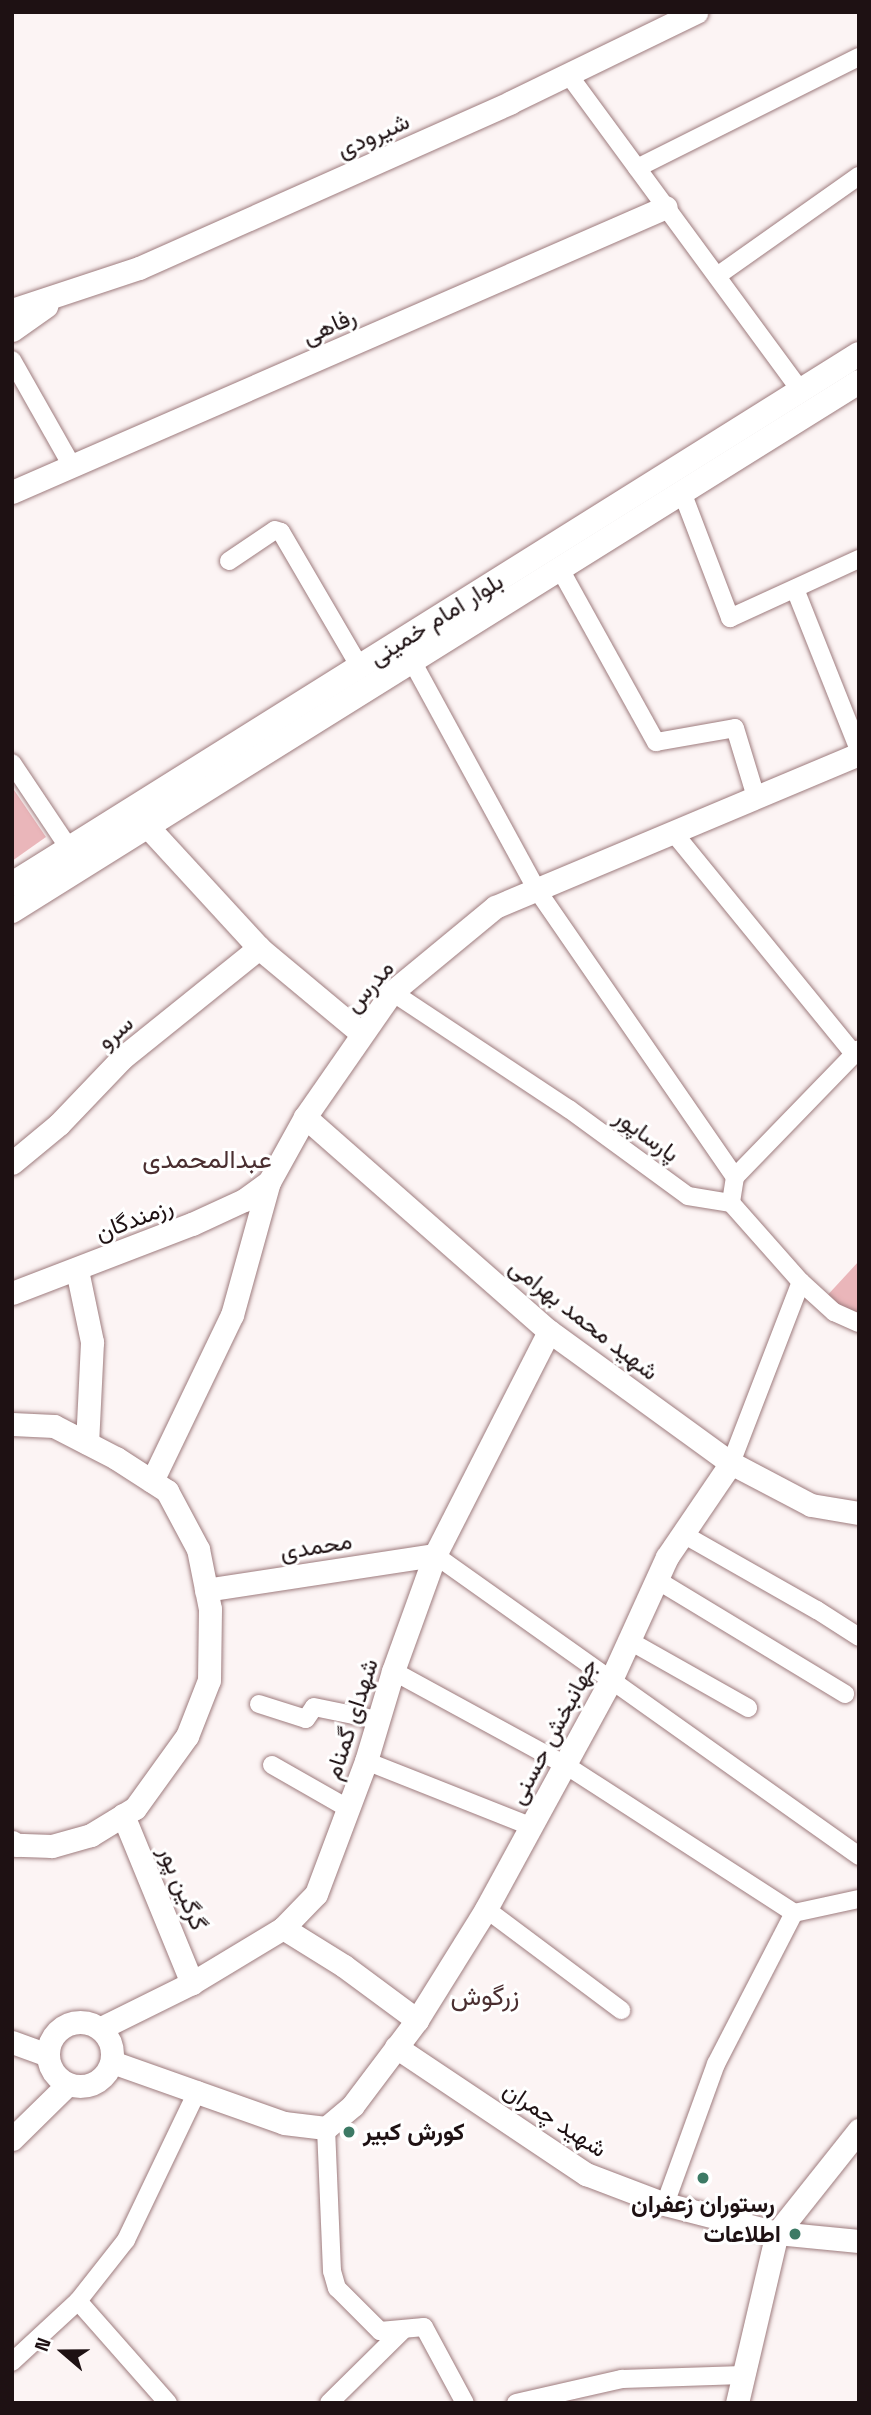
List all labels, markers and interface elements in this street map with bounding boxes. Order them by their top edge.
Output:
street label: شیرودی [332,106,414,164]
street label: رفاهی [298,301,360,351]
street label: بلوار امام خمینی [364,566,508,672]
street label: مدرس [338,954,400,1018]
street label: سرو [91,1009,139,1055]
street label: پارساپور [609,1102,685,1168]
district label: عبدالمحمدی [142,1144,272,1176]
street label: رزمندگان [91,1191,177,1247]
street label: شهید محمد بهرامی [504,1252,664,1386]
street label: محمدی [278,1526,354,1566]
street label: جهانبخش حسنی [502,1653,604,1809]
street label: شهدای گمنام [318,1655,384,1783]
street label: گرگین پور [152,1841,214,1935]
district label: زرگوش [451,1981,519,2013]
street label: شهید چمران [498,2075,612,2163]
place label: کورش کبیر [363,2118,465,2146]
marker: کورش کبیر [341,2124,357,2140]
marker: رستوران زعفران [695,2170,711,2186]
place label: رستوران زعفران [631,2190,775,2218]
place label: اطلاعات [703,2220,781,2248]
marker: اطلاعات [787,2226,803,2242]
north arrow [28,2317,98,2387]
text: N [29,2334,57,2355]

